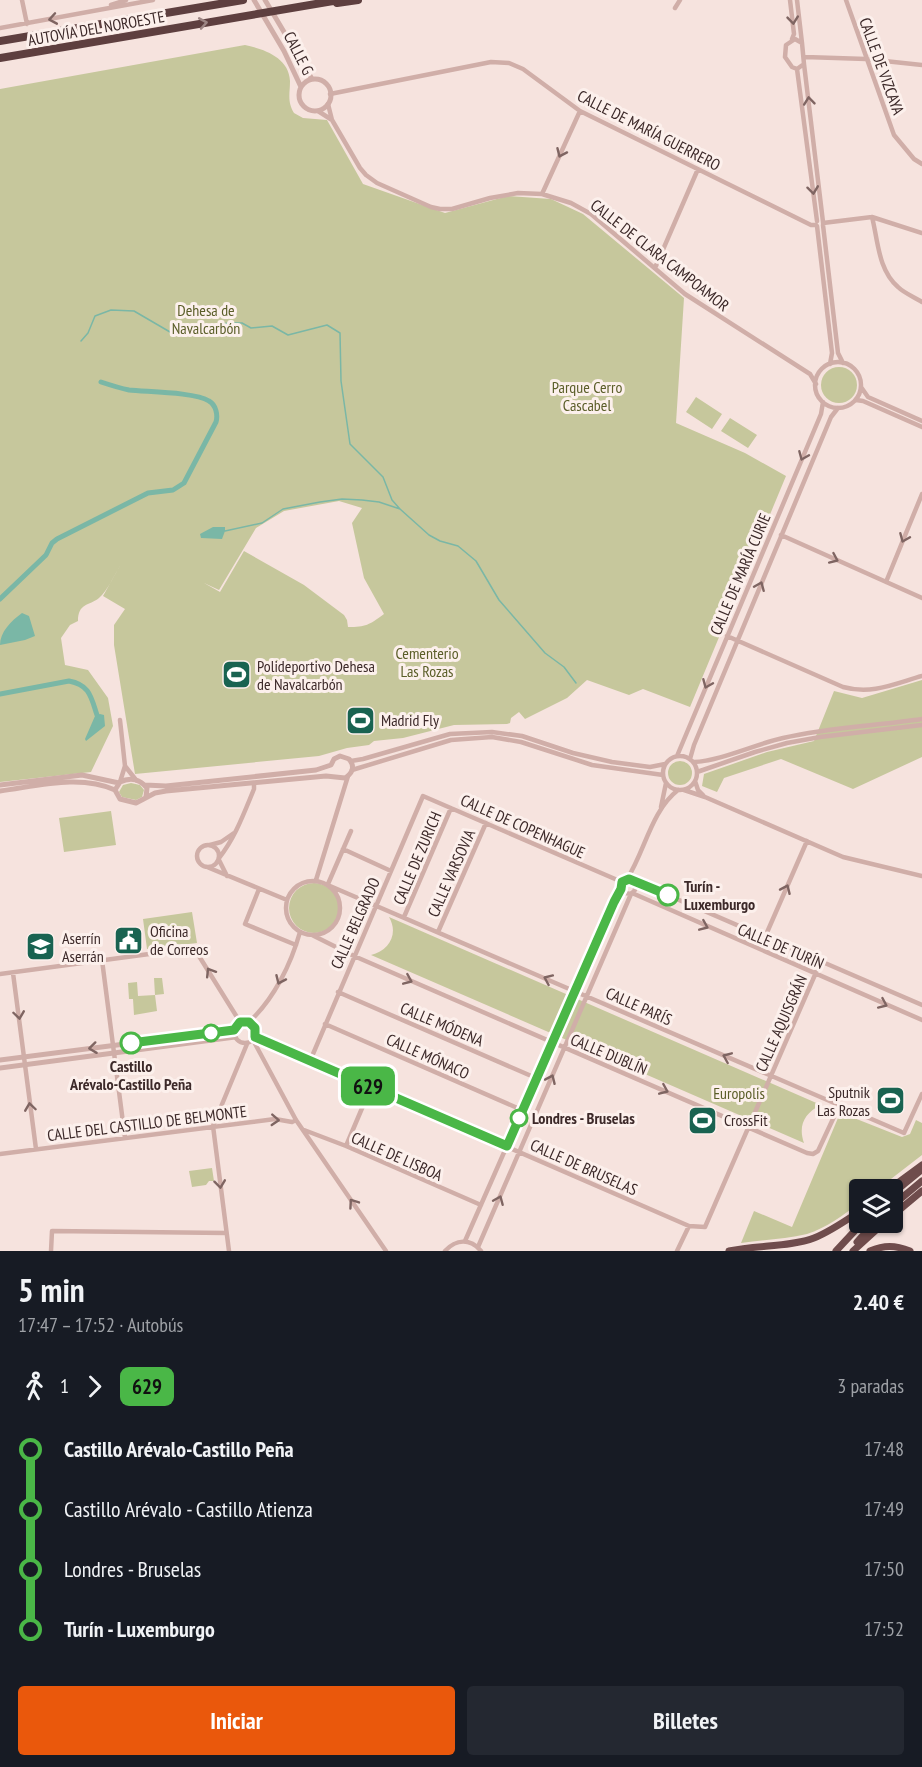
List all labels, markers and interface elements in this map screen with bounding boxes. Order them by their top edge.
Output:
street label: AUTOVÍA DEL NOROESTE [26,6,166,50]
one-way arrow [48,12,58,25]
one-way arrow [786,15,799,25]
street label: CALLE DE VIZCAYA [855,15,909,118]
one-way arrow [198,18,207,30]
street label: CALLE G [280,28,318,78]
street label: CALLE DE MARÍA GUERRERO [574,85,724,175]
one-way arrow [803,96,816,105]
one-way arrow [556,146,568,157]
one-way arrow [806,185,818,194]
street label: CALLE DE CLARA CAMPOAMOR [587,195,734,316]
park label: Dehesa de Navalcarbón [172,300,240,338]
park label: Parque Cerro Cascabel [552,377,622,415]
one-way arrow [798,450,810,461]
street label: CALLE DE MARÍA CURIE [705,510,775,638]
one-way arrow [899,532,911,543]
one-way arrow [828,552,839,564]
one-way arrow [753,581,765,592]
park label: Cementerio Las Rozas [395,643,459,681]
place label: Polideportivo Dehesa de Navalcarbón [257,656,375,694]
sports icon: Polideportivo Dehesa de Navalcarbón [220,659,252,691]
one-way arrow [702,678,714,689]
sports icon: Madrid Fly [344,704,376,736]
place label: Madrid Fly [381,710,439,730]
street label: CALLE DE COPENHAGUE [458,790,588,862]
street label: CALLE DE ZURICH [388,808,446,908]
street label: CALLE VARSOVIA [423,826,479,920]
street label: CALLE BELGRADO [326,874,384,972]
place label: Turín - Luxemburgo [684,876,755,914]
marker: Turín - Luxemburgo [657,884,679,906]
one-way arrow [778,885,790,896]
one-way arrow [698,919,709,931]
street label: CALLE DE TURÍN [735,919,827,973]
place label: Oficina de Correos [150,921,208,959]
public building icon: Oficina de Correos [113,924,145,956]
place label: Aserrín Aserrán [62,928,104,966]
school or university icon: Aserrín Aserrán [25,931,57,963]
one-way arrow [205,968,217,978]
street label: CALLE AQUISGRÁN [751,971,811,1075]
one-way arrow [401,972,412,984]
one-way arrow [275,974,287,985]
one-way arrow [544,975,555,987]
street label: CALLE PARÍS [603,983,675,1029]
one-way arrow [877,996,888,1008]
street label: CALLE MÓDENA [397,998,487,1051]
one-way arrow [12,1010,24,1020]
unlabelled marker [202,1024,220,1042]
street label: CALLE MÓNACO [383,1029,473,1083]
street label: CALLE DUBLÍN [568,1029,650,1079]
marker: Castillo Arévalo-Castillo Peña [120,1032,142,1054]
one-way arrow [88,1042,97,1054]
one-way arrow [723,1052,734,1064]
place label: Castillo Arévalo-Castillo Peña [69,1056,192,1094]
line badge: 629 [334,1066,403,1106]
text: 629 [353,1073,383,1100]
one-way arrow [544,1074,556,1085]
place label: Sputnik Las Rozas [817,1082,871,1120]
one-way arrow [657,1083,668,1095]
park label: Europolis [713,1083,765,1103]
sports icon: Sputnik Las Rozas [875,1085,907,1117]
street label: CALLE DEL CASTILLO DE BELMONTE [46,1101,248,1145]
one-way arrow [25,1102,37,1112]
sports icon: CrossFit [687,1104,719,1136]
place label: Londres - Bruselas [532,1108,635,1128]
marker: Londres - Bruselas [510,1109,528,1127]
place label: CrossFit [724,1110,768,1130]
one-way arrow [271,1114,280,1127]
street label: CALLE DE LISBOA [348,1127,446,1185]
street label: CALLE DE BRUSELAS [527,1134,641,1200]
map controls [849,1179,903,1233]
button: layers [849,1179,903,1233]
one-way arrow [213,1180,226,1189]
one-way arrow [492,1195,504,1206]
one-way arrow [349,1198,360,1209]
text: 5 min [18,1268,85,1311]
text: 2.40 € [853,1288,904,1316]
text: 17:47 – 17:52 · Autobús [18,1312,183,1338]
icon: walk [18,1370,51,1403]
icon: forward [78,1370,111,1403]
text: 1 [60,1373,69,1399]
text: 629 [132,1373,162,1400]
text: 3 paradas [837,1373,904,1399]
text: Castillo Arévalo-Castillo Peña [64,1435,294,1463]
text: 17:48 [864,1436,904,1462]
text: Castillo Arévalo - Castillo Atienza [64,1495,313,1523]
text: 17:49 [864,1496,904,1522]
text: Londres - Bruselas [64,1555,201,1583]
text: 17:50 [864,1556,904,1582]
text: Turín - Luxemburgo [64,1615,215,1643]
text: 17:52 [864,1616,904,1642]
button: Iniciar [18,1686,455,1755]
button: Billetes [467,1686,904,1755]

